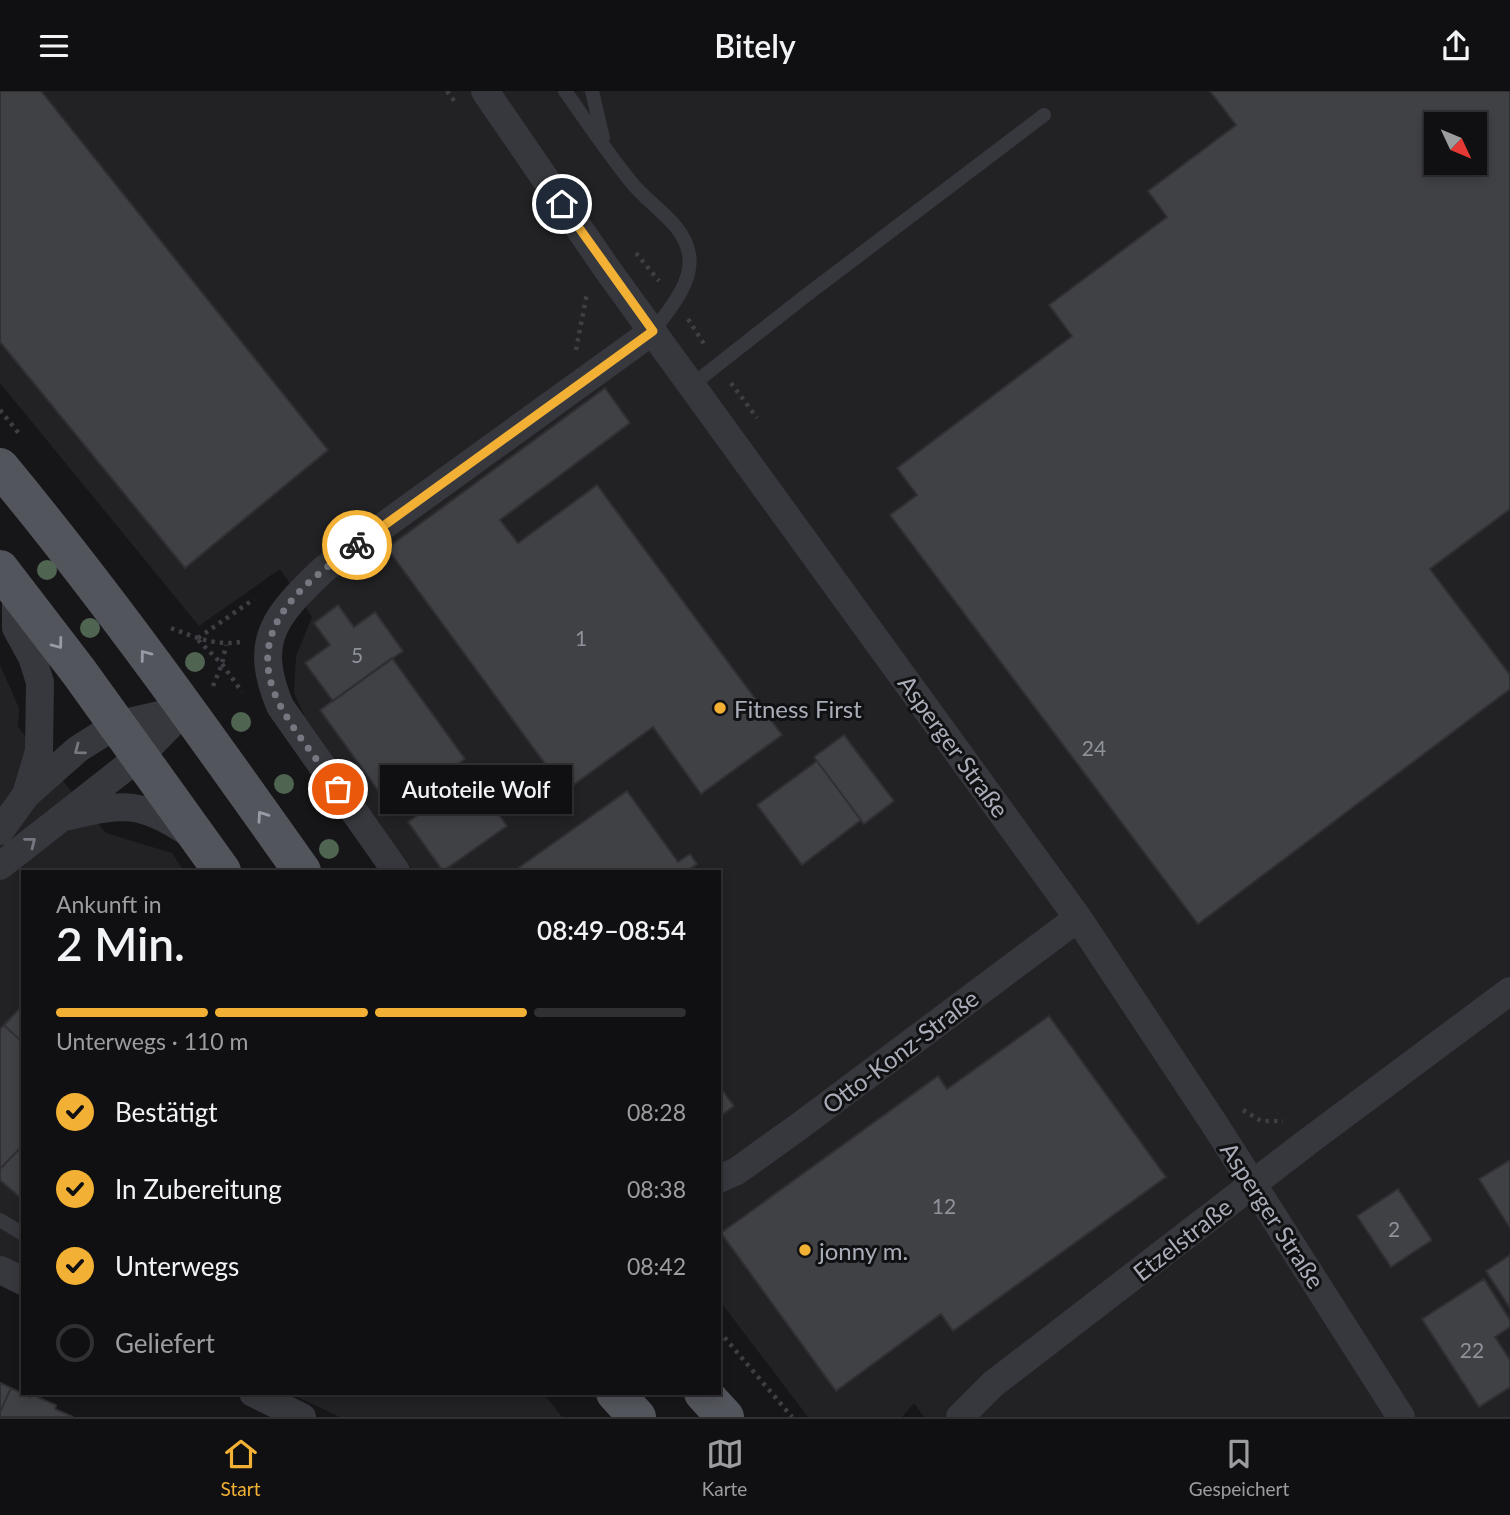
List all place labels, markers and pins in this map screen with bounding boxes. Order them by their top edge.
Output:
pin [532,174,592,234]
place label: Fitness First [734,694,862,723]
marker: Fitness First [712,700,728,716]
pin [308,759,368,819]
callout: Autoteile Wolf [380,765,572,813]
place label: jonny m. [818,1236,908,1265]
marker: jonny m. [797,1242,813,1258]

